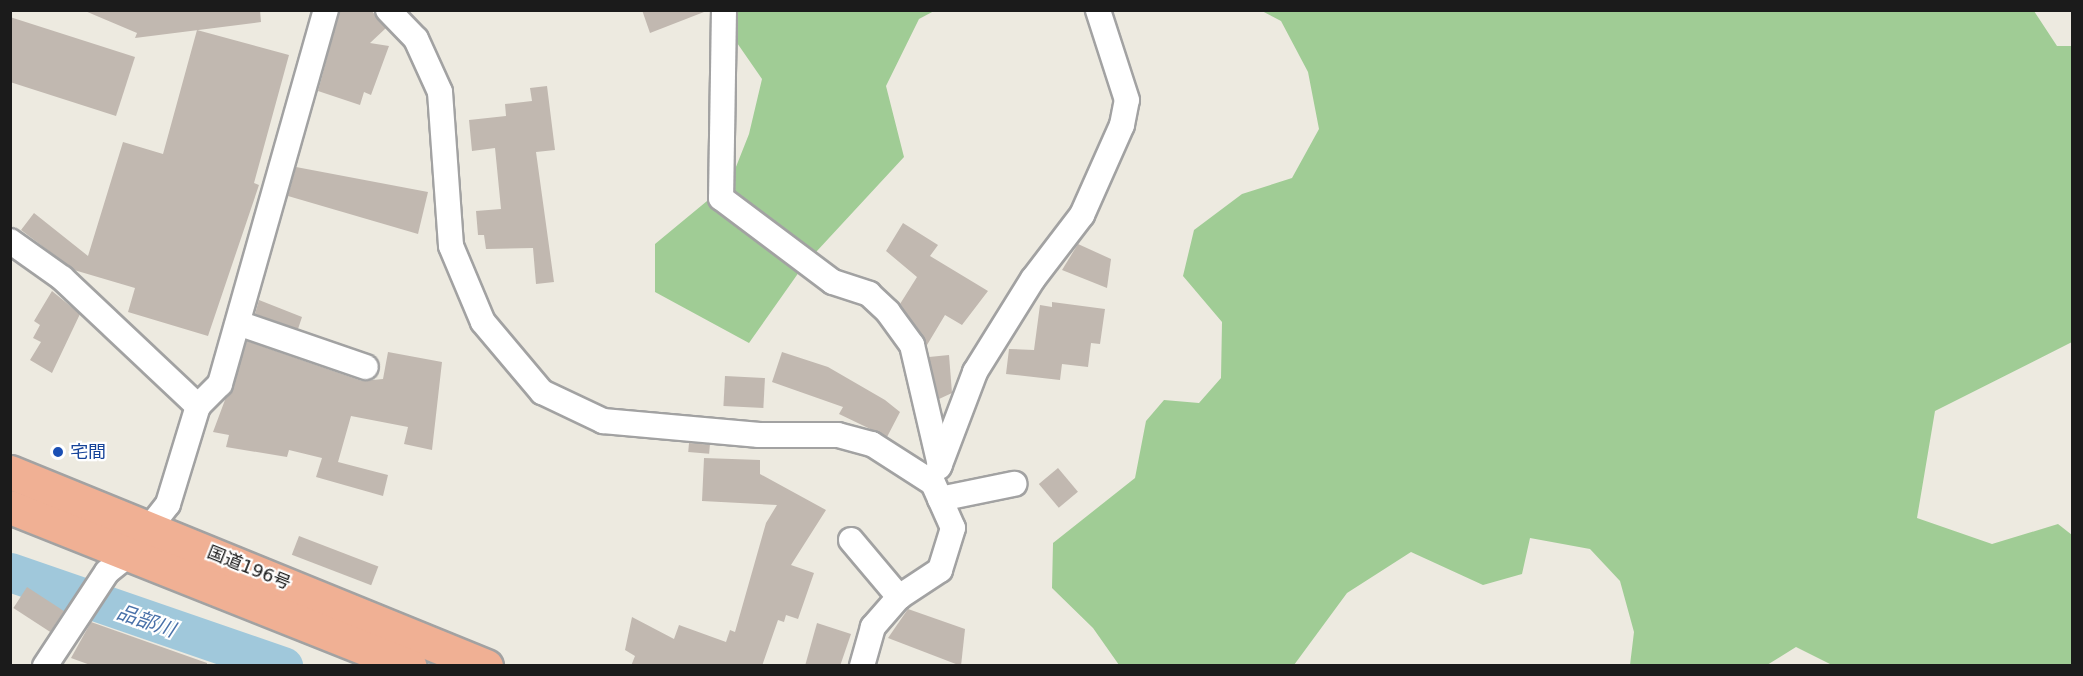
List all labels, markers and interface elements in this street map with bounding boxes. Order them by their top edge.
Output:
place label: 宅間 [70,441,106,463]
marker: 宅間 [51,445,65,459]
street label: 国道196号 [204,541,294,595]
water label: 品部川 [114,600,178,642]

